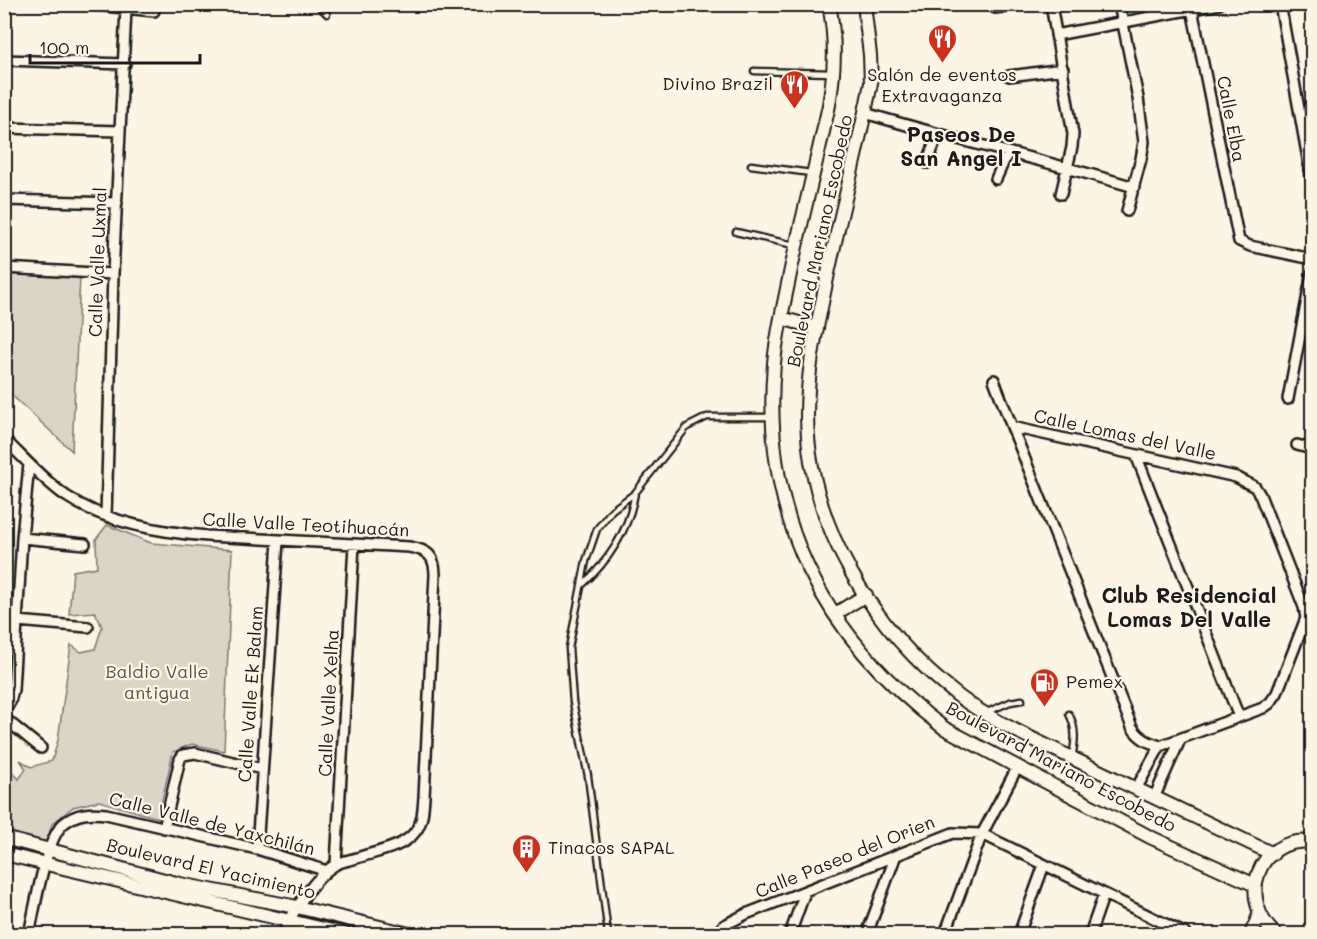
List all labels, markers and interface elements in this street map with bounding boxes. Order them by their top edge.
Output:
restaurant icon: Salón de eventos Extravaganza [926,22,958,64]
scale bar [30,27,200,65]
text: 100 m [39,35,89,59]
place label: Salón de eventos Extravaganza [867,62,1017,107]
restaurant icon: Divino Brazil [778,68,810,110]
place label: Divino Brazil [662,71,773,95]
street label: Calle Elba [1212,74,1252,164]
street label: Boulevard Mariano Escobedo [781,112,858,369]
district label: Paseos De San Angel I [900,120,1022,171]
street label: Calle Valle Uxmal [82,187,112,337]
street label: Calle Lomas del Valle [1032,403,1219,465]
street label: Calle Valle Teotihuacán [202,507,410,541]
district label: Club Residencial Lomas Del Valle [1101,581,1277,632]
street label: Calle Valle Ek Balam [232,605,268,783]
street label: Calle Valle Xelha [312,629,344,777]
park label: Baldio Valle antigua [105,659,209,704]
fuel station icon: Pemex [1029,666,1061,708]
place label: Pemex [1066,669,1123,693]
street label: Boulevard Mariano Escobedo [942,695,1181,837]
street label: Calle Valle de Yaxchilán [107,786,318,860]
street label: Calle Paseo del Orien [751,809,938,903]
street label: Boulevard El Yacimiento [104,832,318,904]
building icon: Tinacos SAPAL [511,832,543,874]
place label: Tinacos SAPAL [548,835,675,859]

